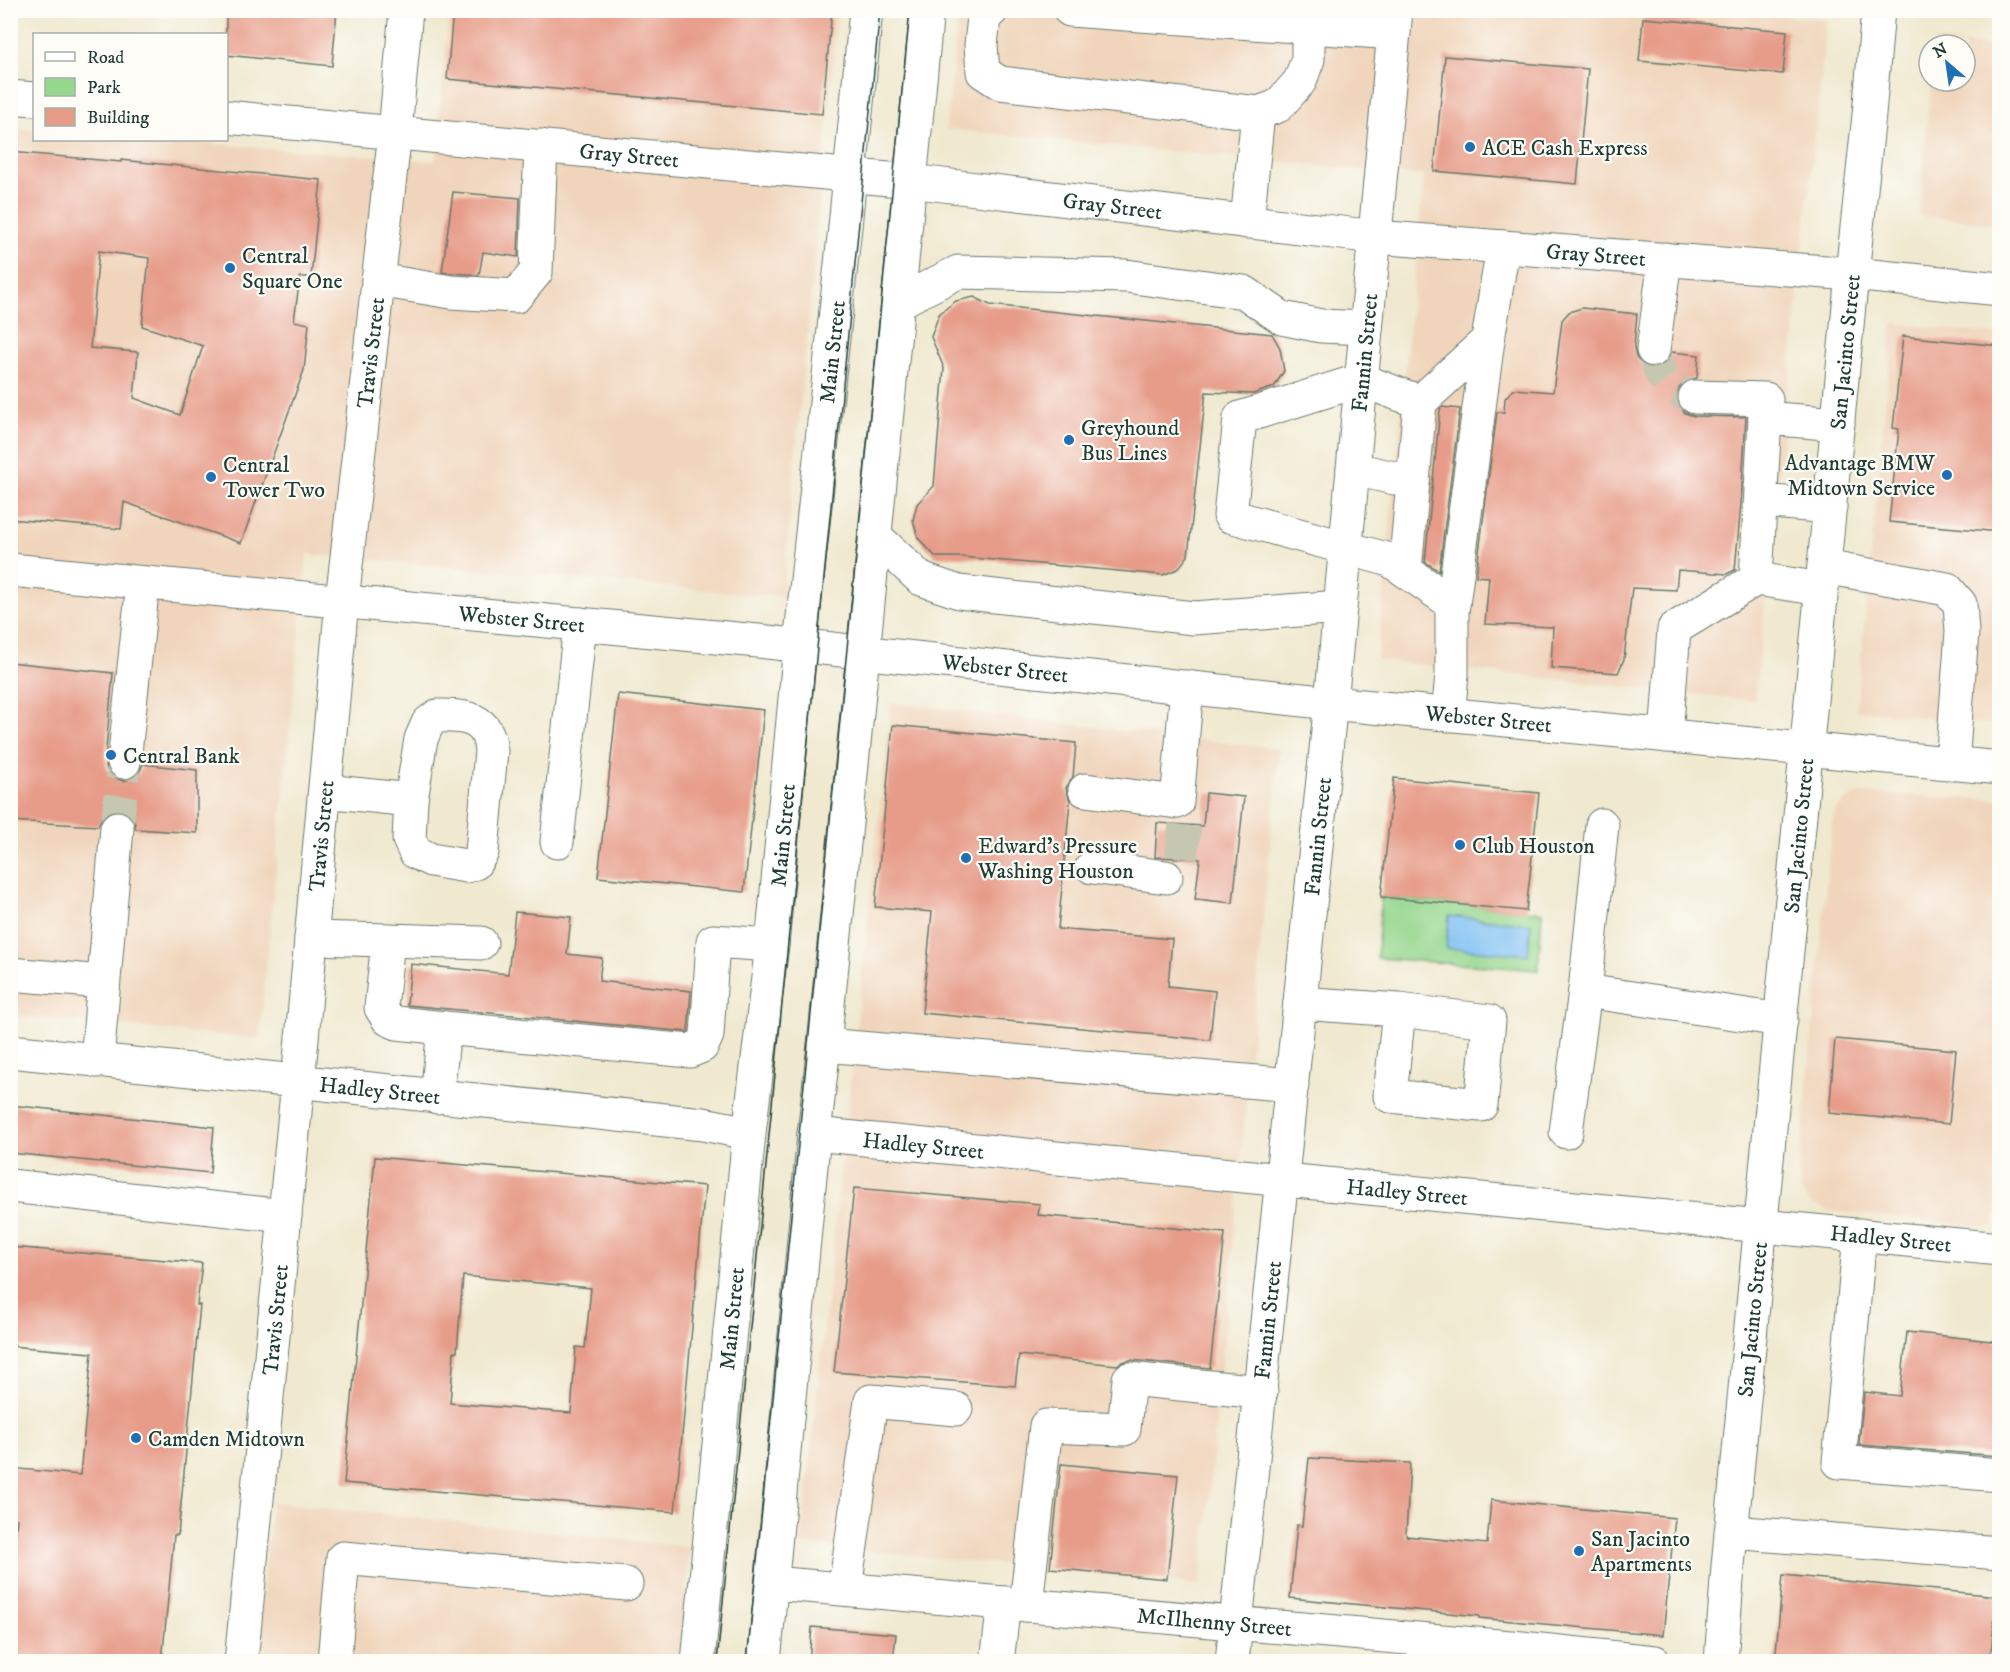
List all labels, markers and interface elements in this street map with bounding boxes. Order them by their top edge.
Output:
legend [33,33,228,141]
north arrow [1917,33,1977,93]
text: N [1930,39,1951,63]
text: Road [87,47,124,69]
text: Park [87,77,121,99]
text: Building [87,107,149,129]
place label: ACE Cash Express [1482,135,1648,162]
street label: Gray Street [578,138,680,174]
marker: ACE Cash Express [1463,140,1477,154]
street label: Gray Street [1061,187,1164,226]
street label: Gray Street [1545,238,1647,273]
place label: Central Square One [242,243,343,295]
marker: Central Square One [223,261,237,275]
street label: San Jacinto Street [1825,273,1867,431]
street label: Fannin Street [1346,292,1384,413]
street label: Travis Street [352,296,391,409]
street label: Main Street [814,299,852,405]
place label: Greyhound Bus Lines [1081,415,1179,467]
marker: Greyhound Bus Lines [1062,433,1076,447]
place label: Advantage BMW Midtown Service [1785,450,1936,502]
place label: Central Tower Two [223,452,325,504]
marker: Advantage BMW Midtown Service [1940,468,1954,482]
marker: Central Tower Two [204,470,218,484]
street label: Webster Street [456,601,586,640]
street label: Webster Street [939,649,1070,689]
street label: Webster Street [1423,700,1553,739]
place label: Central Bank [123,743,240,770]
marker: Central Bank [104,748,118,762]
street label: San Jacinto Street [1779,757,1820,915]
street label: Fannin Street [1299,776,1338,897]
street label: Travis Street [303,779,341,893]
street label: Main Street [765,783,802,888]
place label: Edward’s Pressure Washing Houston [977,833,1137,885]
place label: Club Houston [1472,833,1595,860]
marker: Club Houston [1453,838,1467,852]
marker: Edward’s Pressure Washing Houston [959,851,973,865]
street label: Hadley Street [318,1072,442,1111]
street label: Hadley Street [861,1127,985,1166]
street label: Hadley Street [1345,1174,1469,1212]
street label: Hadley Street [1829,1220,1953,1259]
street label: San Jacinto Street [1732,1241,1774,1398]
street label: Fannin Street [1249,1259,1288,1381]
street label: Travis Street [257,1263,295,1377]
street label: Main Street [714,1266,751,1371]
place label: Camden Midtown [148,1426,305,1453]
marker: Camden Midtown [129,1431,143,1445]
place label: San Jacinto Apartments [1591,1526,1692,1578]
marker: San Jacinto Apartments [1572,1544,1586,1558]
street label: McIlhenny Street [1136,1603,1293,1643]

